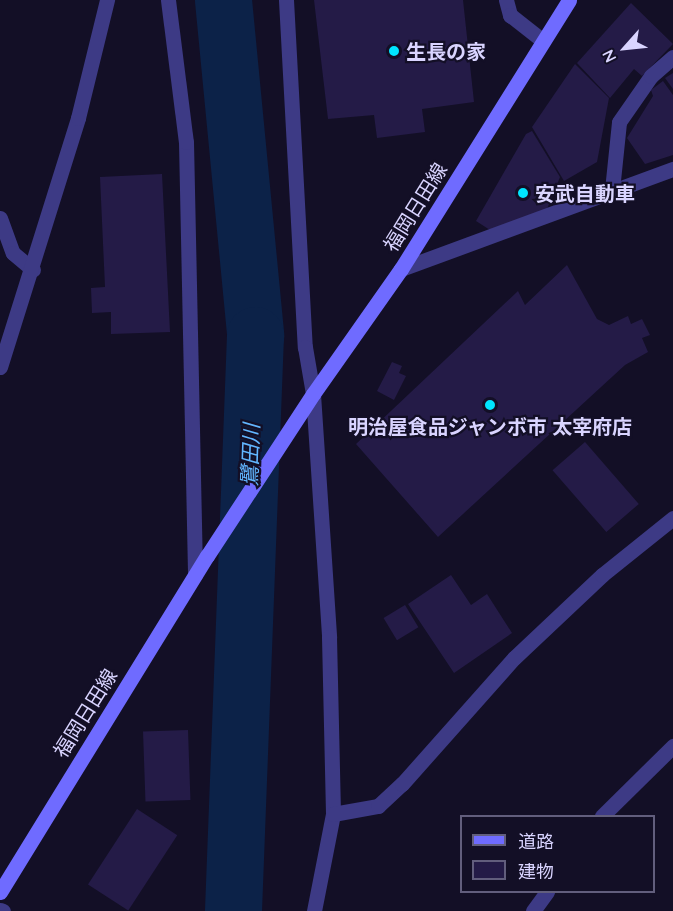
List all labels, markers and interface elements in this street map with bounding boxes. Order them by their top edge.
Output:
north arrow [595,18,655,78]
place label: 生長の家 [406,39,486,63]
marker: 生長の家 [387,44,401,58]
text: N [597,46,621,66]
street label: 福岡日田線 [378,158,452,256]
place label: 安武自動車 [535,181,635,205]
marker: 安武自動車 [516,186,530,200]
marker: 明治屋食品ジャンボ市 太宰府店 [483,398,497,412]
place label: 明治屋食品ジャンボ市 太宰府店 [347,414,633,438]
water label: 鷺田川 [236,423,264,487]
street label: 福岡日田線 [48,664,122,762]
legend [460,815,655,893]
text: 道路 [518,830,554,853]
text: 建物 [518,860,554,883]

